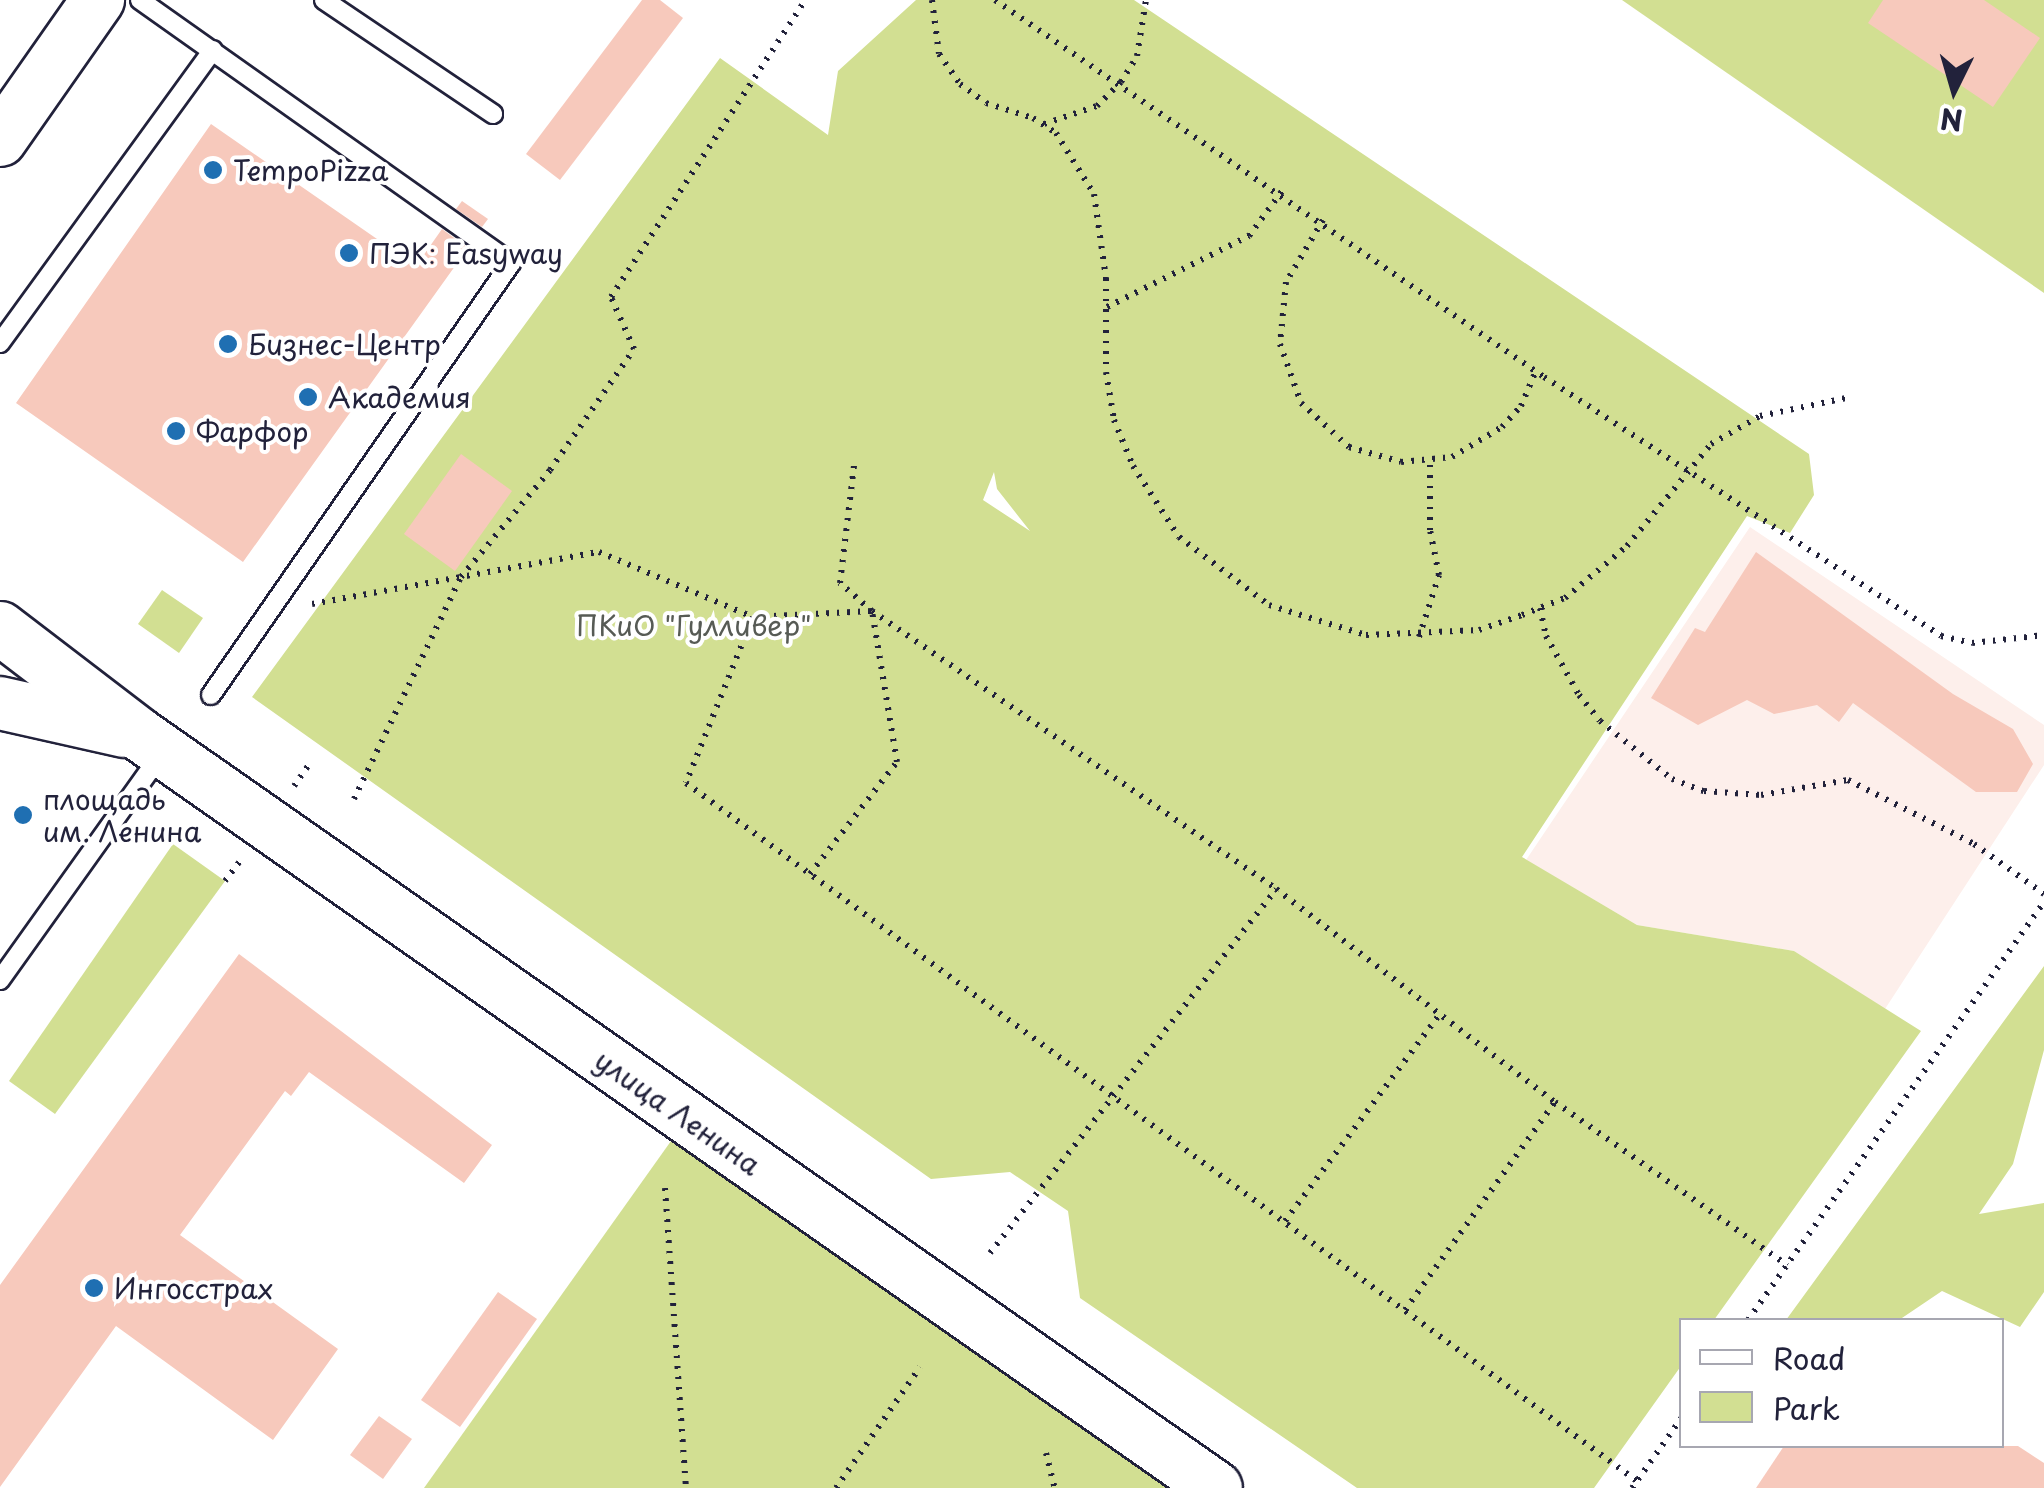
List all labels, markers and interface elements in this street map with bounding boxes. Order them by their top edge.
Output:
north arrow [1904,40,2004,140]
text: N [1938,98,1964,143]
place label: TempoPizza [233,153,388,187]
marker: TempoPizza [202,159,224,181]
place label: ПЭК: Easyway [369,236,563,270]
marker: ПЭК: Easyway [338,242,360,264]
place label: Бизнес-Центр [248,327,441,361]
marker: Бизнес-Центр [217,333,239,355]
place label: Академия [328,380,471,414]
marker: Академия [297,386,319,408]
place label: Фарфор [196,414,308,448]
marker: Фарфор [165,420,187,442]
park label: ПКиО "Гулливер" [576,608,812,642]
place label: площадь им. Ленина [43,782,202,848]
marker: площадь им. Ленина [12,804,34,826]
street label: улица Ленина [588,1042,768,1182]
place label: Ингосстрах [114,1271,273,1305]
marker: Ингосстрах [83,1277,105,1299]
legend [1679,1318,2004,1448]
text: Road [1773,1335,1846,1380]
text: Park [1773,1385,1840,1430]

